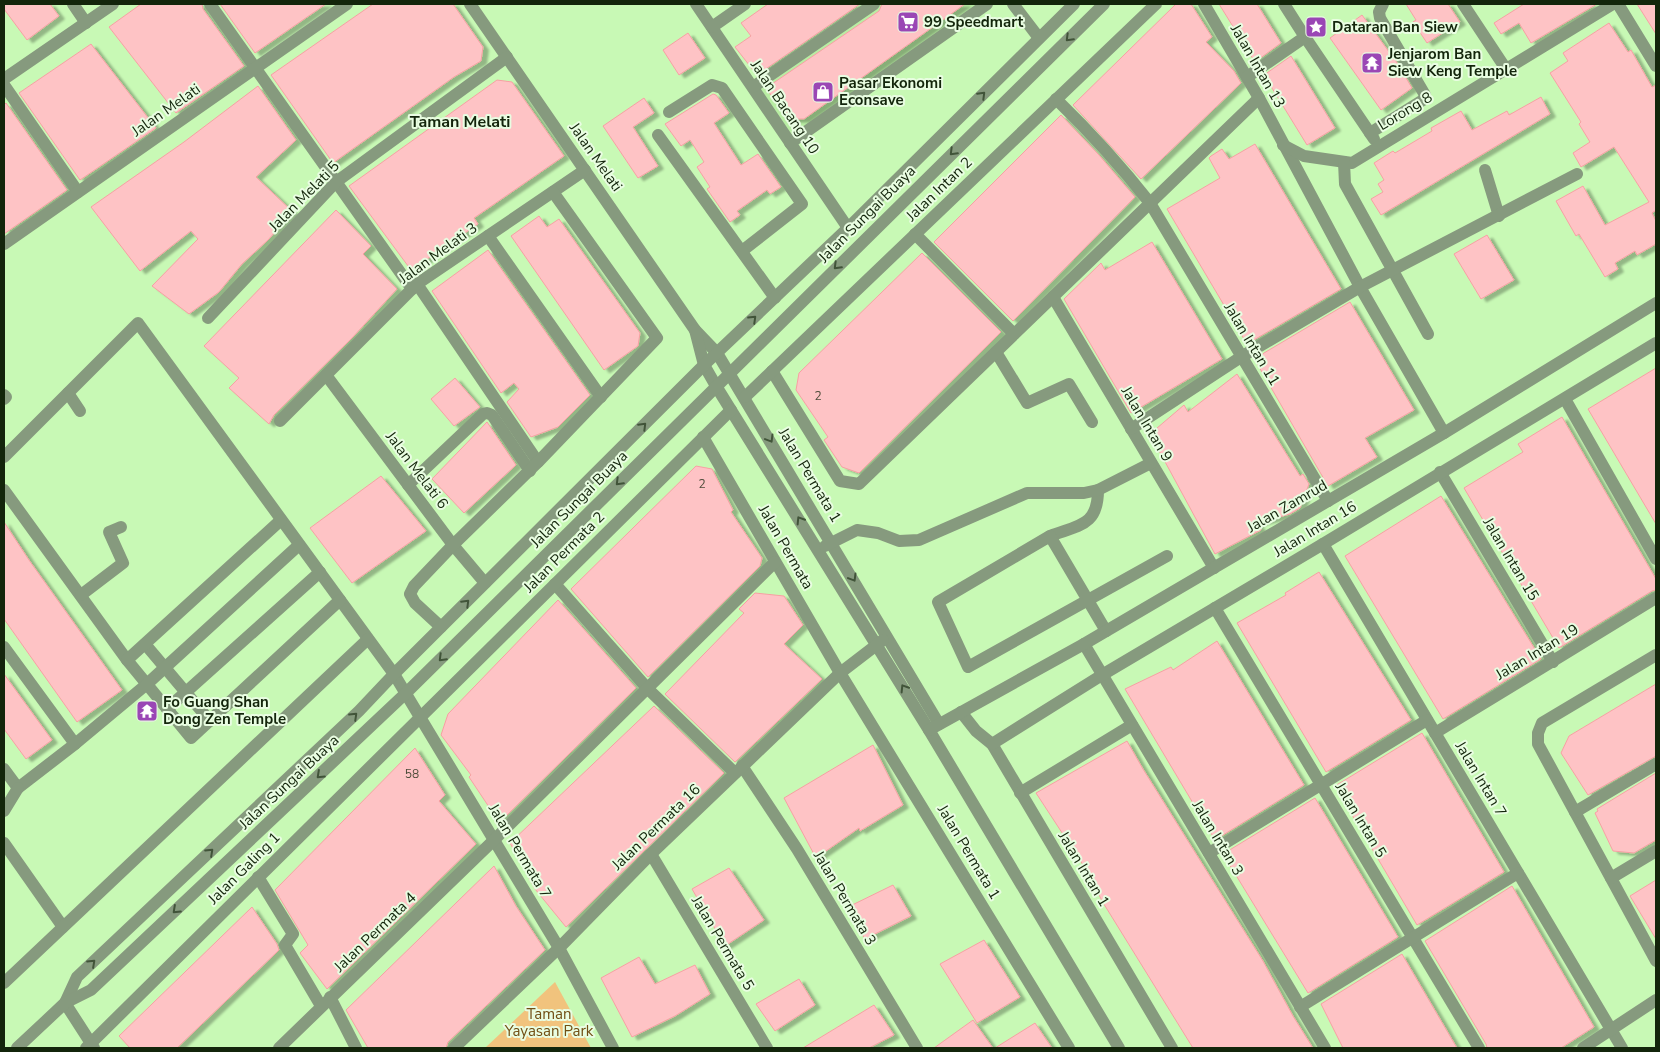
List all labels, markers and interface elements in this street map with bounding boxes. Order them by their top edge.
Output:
supermarket icon: 99 Speedmart [896,10,920,34]
place label: 99 Speedmart [924,12,1023,32]
place icon: Dataran Ban Siew [1304,15,1328,39]
place label: Dataran Ban Siew [1332,17,1458,37]
street label: Jalan Intan 13 [1225,20,1290,111]
one-way arrow [1066,32,1075,41]
place label: Jenjarom Ban Siew Keng Temple [1387,44,1517,81]
temple icon: Jenjarom Ban Siew Keng Temple [1360,51,1384,75]
street label: Jalan Bacang 10 [745,55,824,158]
place label: Pasar Ekonomi Econsave [839,73,942,110]
street label: Jalan Melati [127,79,204,142]
shop icon: Pasar Ekonomi Econsave [811,80,835,104]
street label: Lorong 8 [1374,87,1436,135]
one-way arrow [976,92,985,101]
district label: Taman Melati [410,111,510,133]
street label: Jalan Melati [564,118,627,195]
one-way arrow [950,146,959,155]
street label: Jalan Intan 2 [901,152,976,226]
street label: Jalan Melati 5 [264,156,344,236]
street label: Jalan Sungai Buaya [813,161,920,268]
street label: Jalan Melati 3 [394,218,481,289]
one-way arrow [834,260,843,269]
street label: Jalan Intan 11 [1219,298,1285,389]
one-way arrow [747,316,756,325]
street label: Jalan Intan 9 [1116,382,1177,465]
house number: 2 [814,388,822,404]
one-way arrow [637,423,646,432]
street label: Jalan Permata 1 [773,423,846,526]
street label: Jalan Melati 6 [381,426,453,513]
one-way arrow [763,433,773,442]
street label: Jalan Sungai Buaya [525,446,632,553]
street label: Jalan Zamrud [1242,475,1331,538]
one-way arrow [616,476,625,485]
house number: 2 [698,476,706,492]
street label: Jalan Intan 16 [1269,496,1360,562]
street label: Jalan Permata [753,500,818,593]
street label: Jalan Permata 2 [518,507,609,598]
street label: Jalan Intan 15 [1478,513,1544,604]
one-way arrow [796,517,806,526]
one-way arrow [846,573,856,582]
one-way arrow [460,599,469,608]
street label: Jalan Intan 19 [1491,619,1582,685]
one-way arrow [439,652,448,661]
one-way arrow [900,685,910,694]
place label: Fo Guang Shan Dong Zen Temple [163,692,286,729]
temple icon: Fo Guang Shan Dong Zen Temple [135,699,159,723]
one-way arrow [348,713,357,722]
street label: Jalan Sungai Buaya [234,730,343,834]
street label: Jalan Intan 7 [1450,737,1511,820]
house number: 58 [405,766,419,782]
one-way arrow [317,769,326,778]
street label: Jalan Intan 5 [1330,778,1391,861]
street label: Jalan Permata 16 [607,780,705,875]
street label: Jalan Intan 3 [1187,796,1248,879]
street label: Jalan Permata 7 [483,799,556,902]
street label: Jalan Permata 1 [932,800,1005,903]
street label: Jalan Intan 1 [1053,827,1114,910]
street label: Jalan Galing 1 [203,828,284,909]
street label: Jalan Permata 3 [808,846,881,949]
one-way arrow [204,849,213,858]
street label: Jalan Permata 4 [329,888,420,977]
street label: Jalan Permata 5 [686,891,759,994]
one-way arrow [173,904,182,913]
one-way arrow [86,960,95,969]
park label: Taman Yayasan Park [504,1004,594,1041]

